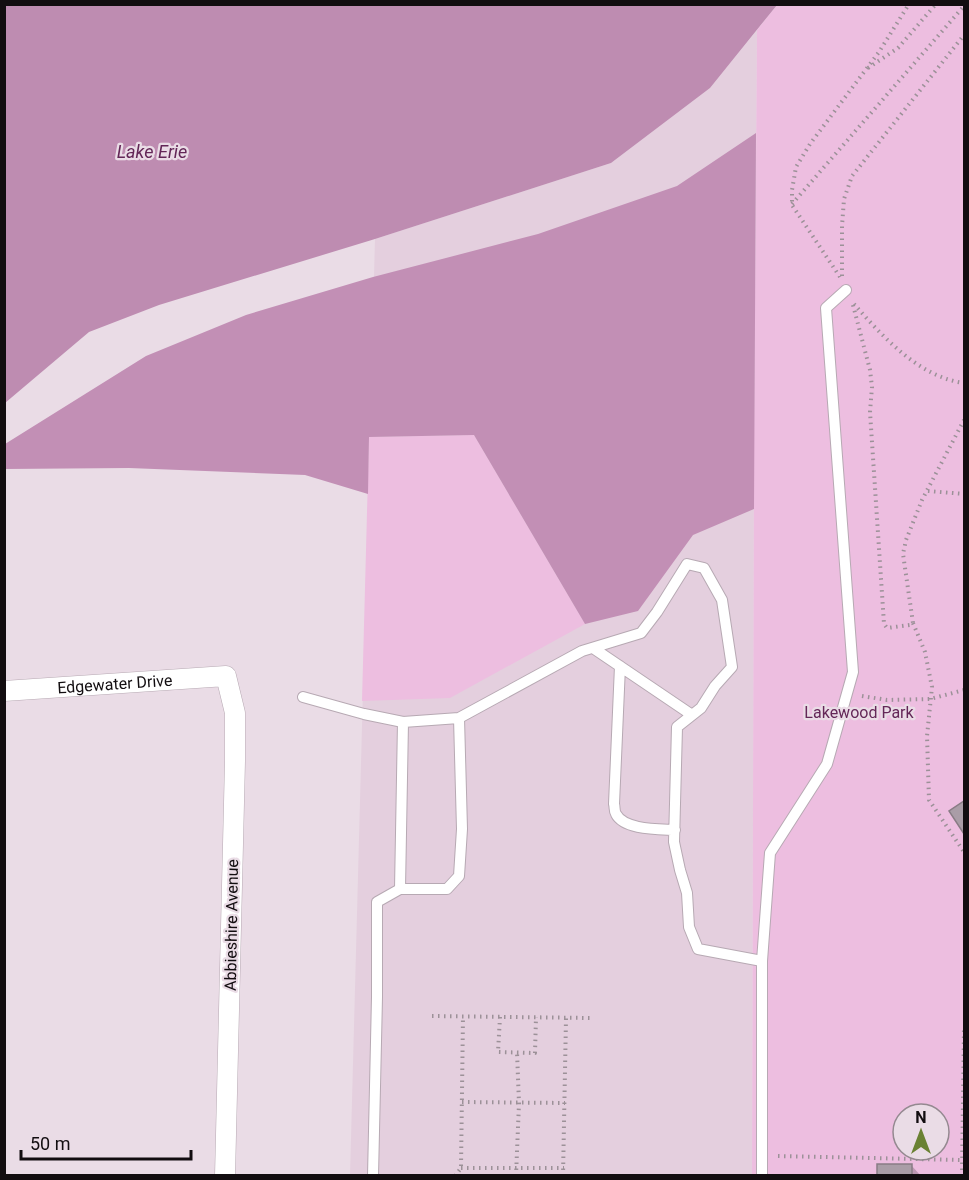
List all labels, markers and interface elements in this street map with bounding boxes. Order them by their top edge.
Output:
water label: Lake Erie [117,141,187,162]
street label: Edgewater Drive [57,671,173,697]
park label: Lakewood Park [804,703,915,722]
street label: Abbieshire Avenue [221,859,242,991]
north arrow [891,1102,951,1162]
text: N [915,1108,927,1127]
scale bar [21,1123,190,1161]
text: 50 m [30,1133,70,1154]

